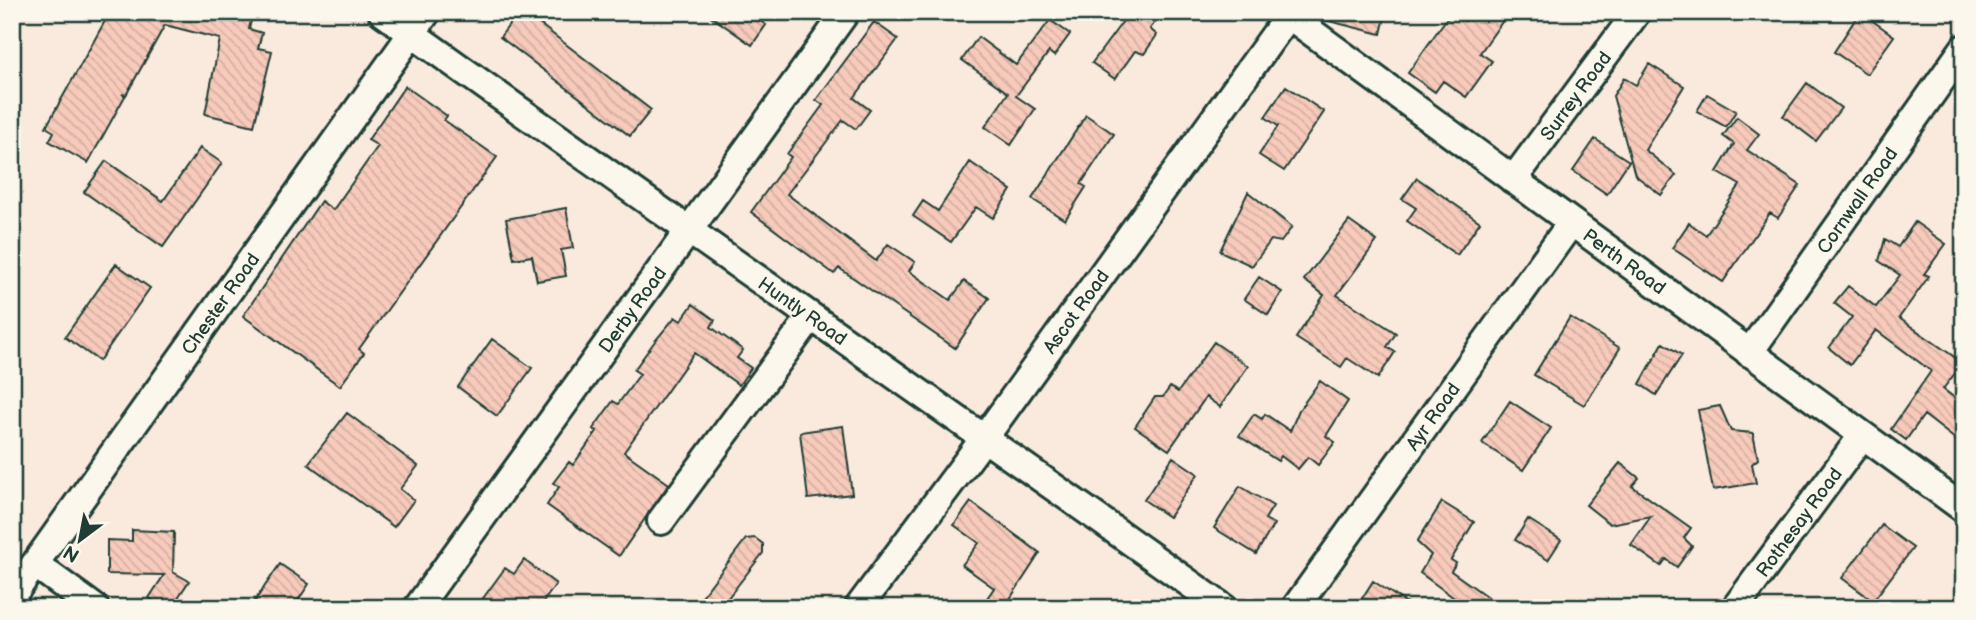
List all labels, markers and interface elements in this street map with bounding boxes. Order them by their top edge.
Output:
street label: Surrey Road [1536,47,1617,145]
street label: Cornwall Road [1813,143,1903,259]
street label: Perth Road [1578,224,1670,300]
street label: Chester Road [177,249,265,359]
street label: Derby Road [594,263,672,358]
street label: Ascot Road [1039,266,1115,359]
street label: Huntly Road [753,273,851,351]
street label: Ayr Road [1402,379,1466,455]
street label: Rothesay Road [1752,464,1848,582]
north arrow [46,504,116,574]
text: N [60,540,84,567]

